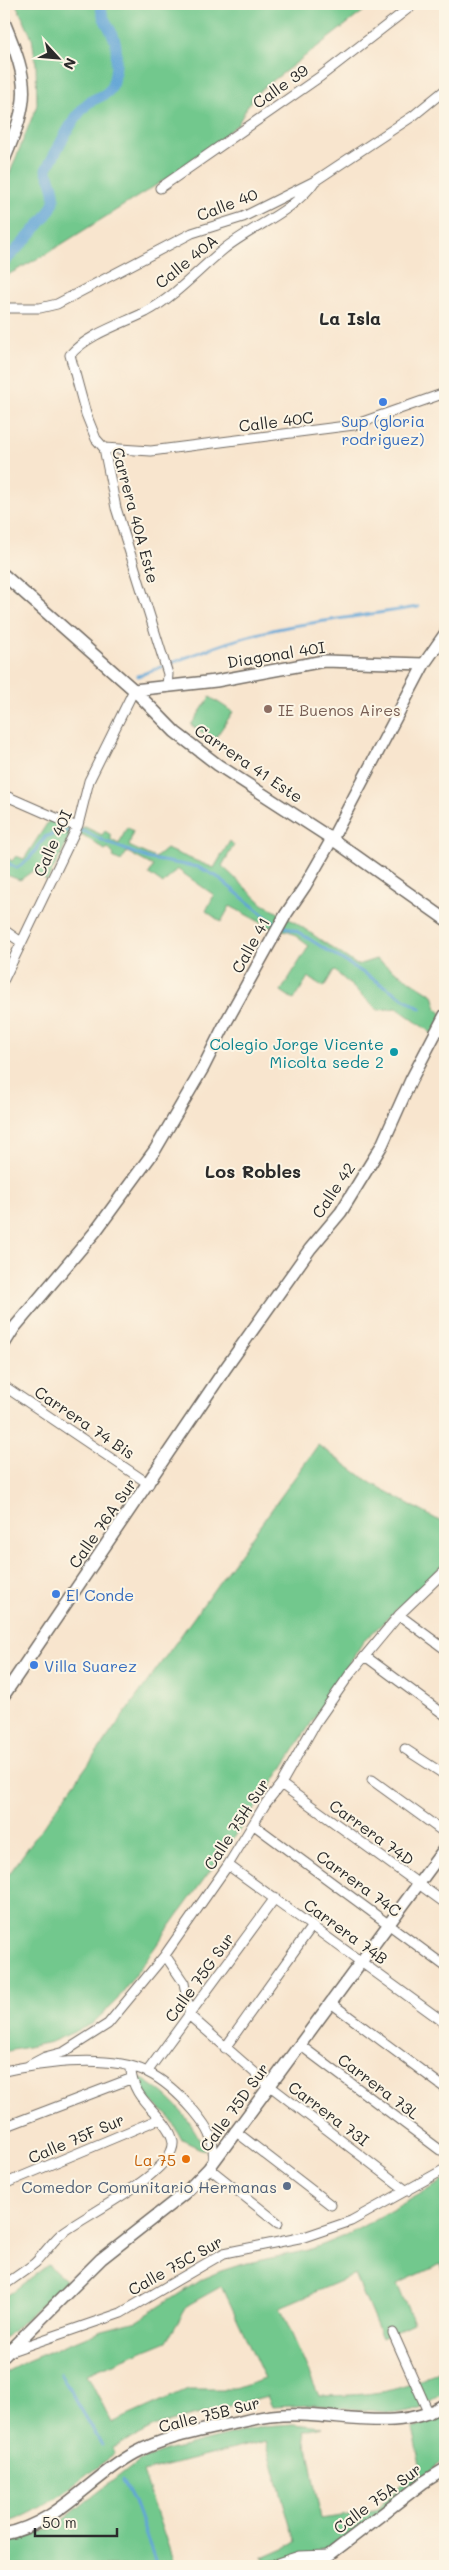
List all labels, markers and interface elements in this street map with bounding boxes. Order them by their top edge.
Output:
north arrow [32,32,82,82]
text: N [59,55,81,73]
street label: Calle 39 [248,59,312,113]
street label: Calle 40 [193,183,261,225]
street label: Calle 40A [150,229,222,293]
district label: La Isla [319,306,381,330]
marker: Sup (gloria rodriguez) [377,396,389,408]
street label: Calle 40C [237,406,315,436]
place label: Sup (gloria rodriguez) [341,410,425,449]
street label: Carrera 40A Este [108,445,164,585]
street label: Diagonal 40I [226,636,326,672]
place label: IE Buenos Aires [278,699,401,720]
marker: IE Buenos Aires [262,703,274,715]
street label: Carrera 41 Este [191,719,307,807]
street label: Calle 40I [28,806,76,880]
street label: Calle 41 [226,913,274,977]
place label: Colegio Jorge Vicente Micolta sede 2 [209,1033,384,1072]
marker: Colegio Jorge Vicente Micolta sede 2 [388,1046,400,1058]
street label: Calle 42 [307,1158,359,1222]
district label: Los Robles [205,1159,301,1183]
street label: Carrera 74 Bis [31,1381,139,1463]
street label: Calle 76A Sur [63,1474,141,1572]
place label: El Conde [66,1584,134,1605]
marker: El Conde [50,1588,62,1600]
place label: Villa Suarez [44,1655,137,1676]
marker: Villa Suarez [28,1659,40,1671]
street label: Calle 75H Sur [199,1774,273,1874]
street label: Carrera 74D [325,1794,419,1870]
street label: Carrera 74C [312,1845,406,1921]
street label: Carrera 74B [300,1893,392,1969]
street label: Calle 75G Sur [160,1928,238,2026]
street label: Carrera 73L [334,2048,425,2124]
street label: Calle 75D Sur [195,2059,273,2155]
street label: Carrera 73I [284,2076,374,2150]
street label: Calle 75F Sur [25,2108,127,2168]
place label: La 75 [134,2149,176,2170]
marker: La 75 [180,2153,192,2165]
place label: Comedor Comunitario Hermanas [21,2176,277,2197]
marker: Comedor Comunitario Hermanas [281,2180,293,2192]
street label: Calle 75C Sur [124,2230,226,2300]
street label: Calle 75B Sur [156,2391,262,2437]
street label: Calle 75A Sur [329,2458,425,2538]
scale bar [35,2505,118,2537]
text: 50 m [42,2512,77,2532]

